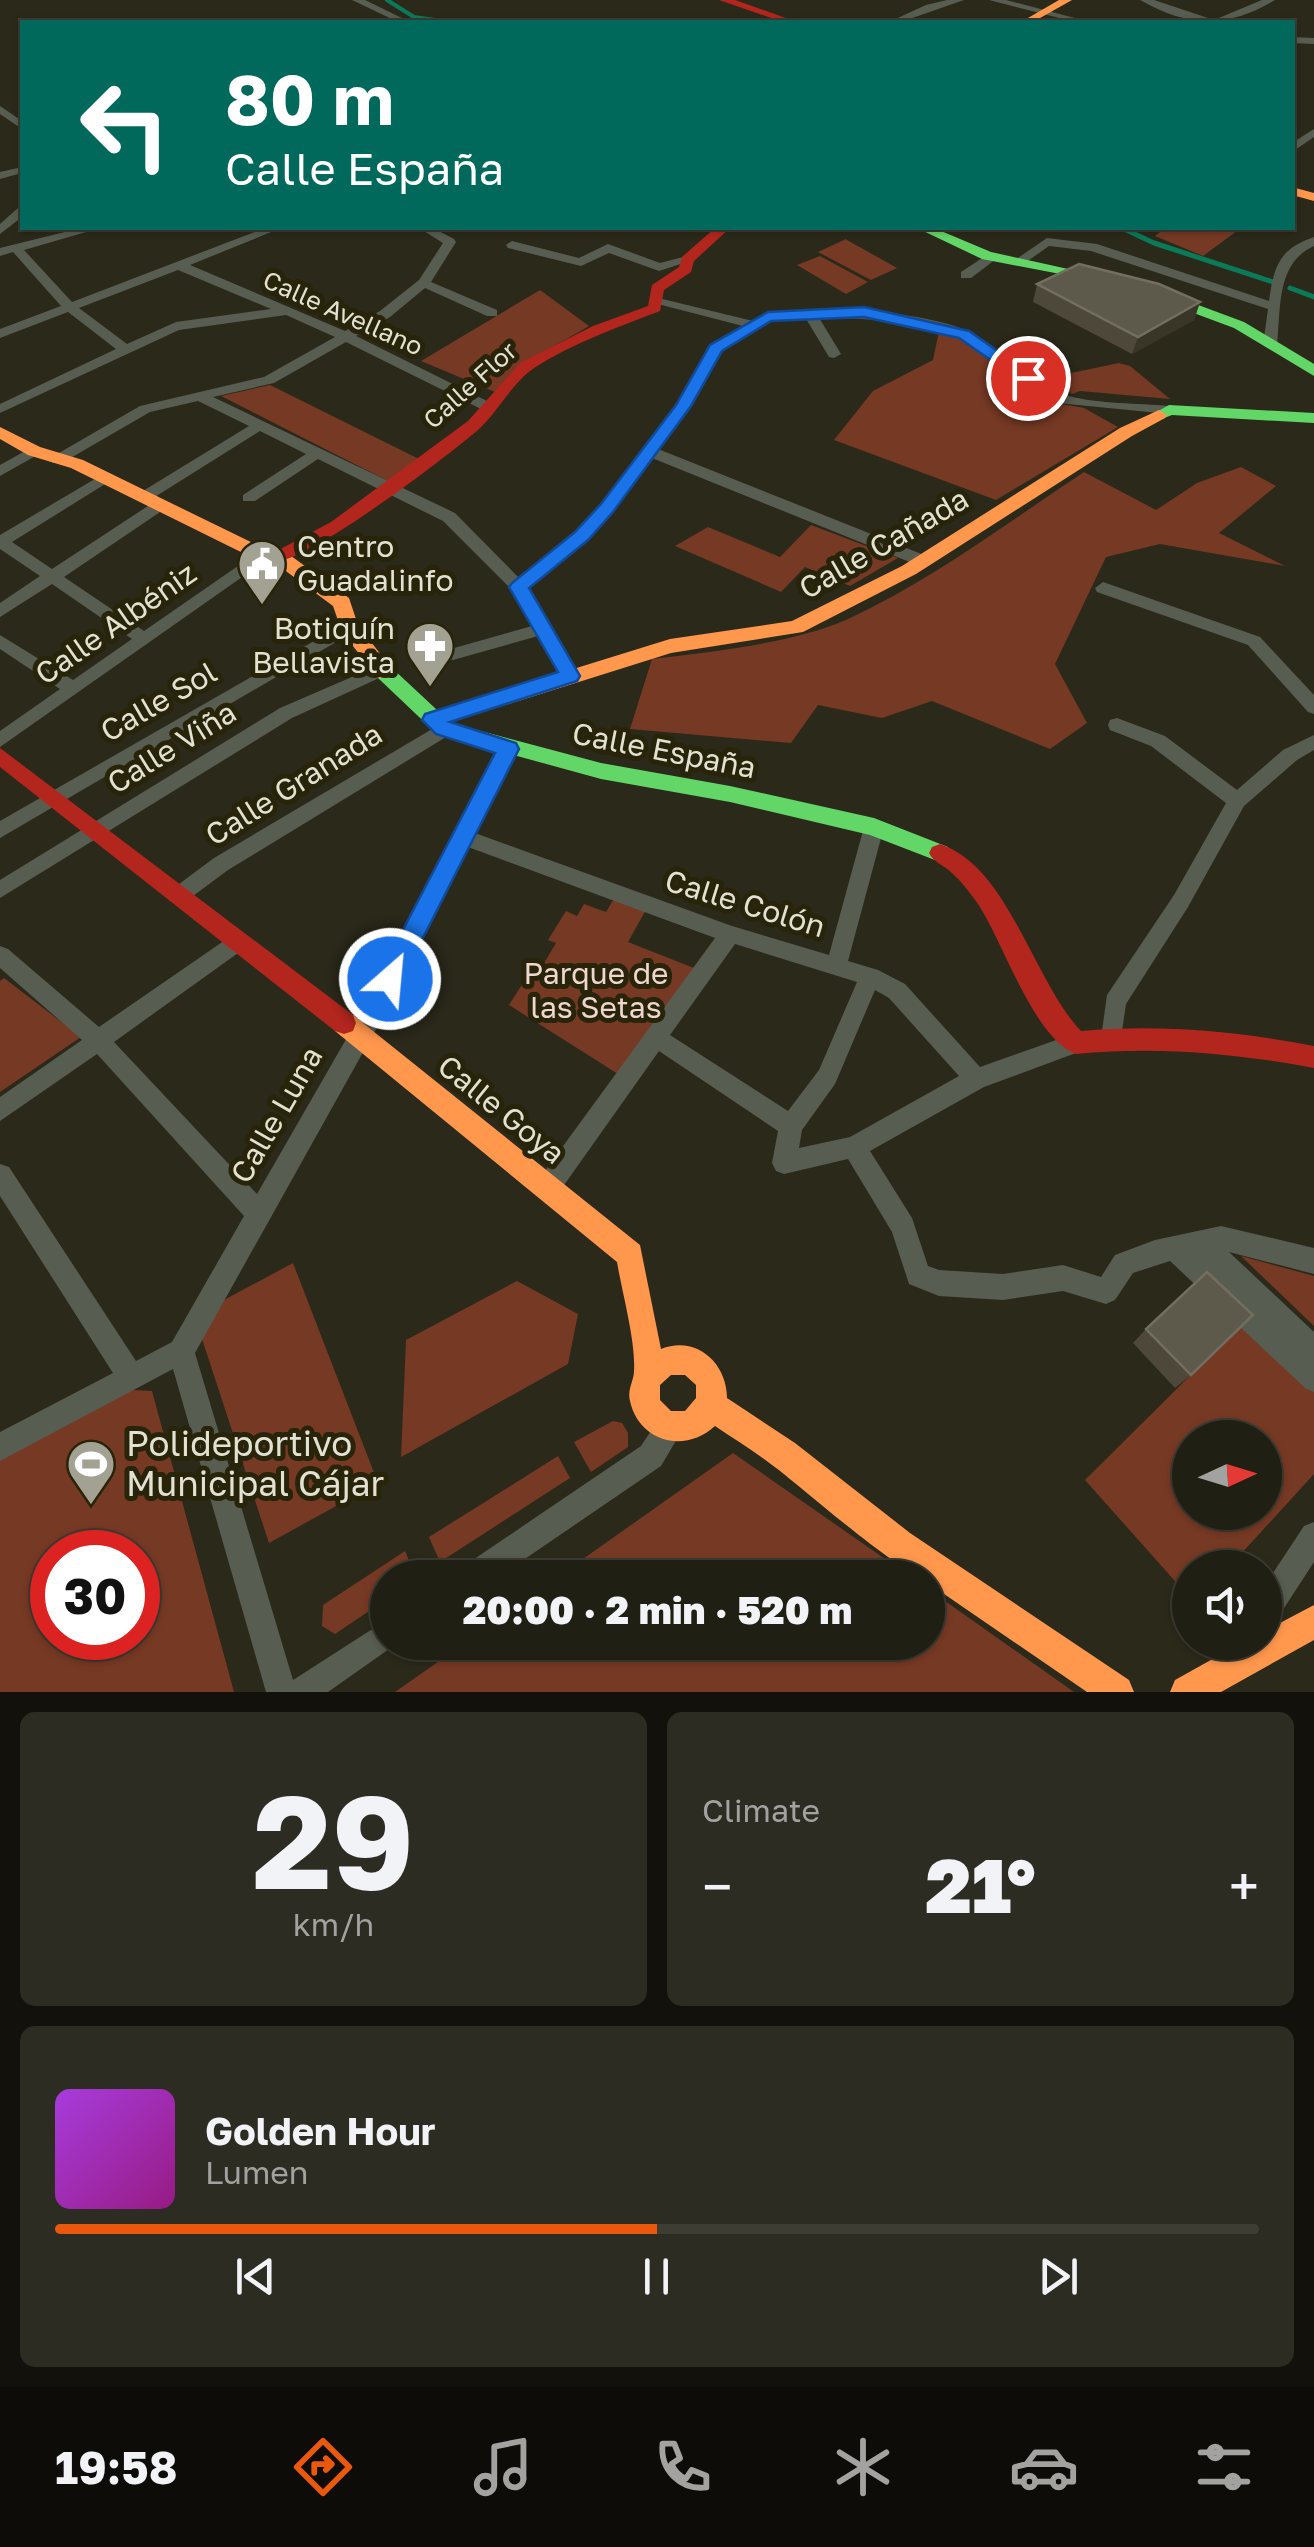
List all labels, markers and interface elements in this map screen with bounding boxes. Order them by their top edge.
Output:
text: 80 m [225,56,394,140]
icon: left [60,60,190,190]
text: Calle España [225,141,504,195]
street label: Calle Avellano [259,264,428,362]
street label: Calle Flor [417,334,523,435]
pin [986,336,1071,421]
icon: arrive [1001,351,1056,406]
street label: Calle Cañada [793,480,974,606]
place label: Centro Guadalinfo [297,528,453,598]
public building icon: Centro Guadalinfo [236,538,288,606]
street label: Calle Albéniz [28,555,203,692]
place label: Botiquín Bellavista [252,610,395,680]
pharmacy icon: Botiquín Bellavista [404,620,456,688]
street label: Calle Sol [94,654,223,749]
street label: Calle Viña [101,694,242,801]
street label: Calle España [569,715,759,785]
street label: Calle Granada [199,716,388,853]
street label: Calle Colón [661,862,830,944]
position arrow [338,927,442,1031]
park label: Parque de las Setas [523,955,669,1025]
street label: Calle Luna [223,1040,330,1189]
street label: Calle Goya [431,1047,572,1171]
north arrow [1172,1420,1282,1530]
map controls [1172,1420,1282,1660]
place label: Polideportivo Municipal Cájar [126,1422,384,1504]
sports icon: Polideportivo Municipal Cájar [65,1438,117,1506]
speed limit sign: 30 [30,1530,160,1660]
button: sound [1172,1550,1282,1660]
text: 20:00 · 2 min · 520 m [463,1587,852,1632]
text: 29 [253,1762,414,1918]
text: Climate [702,1791,820,1829]
text: 21° [925,1839,1036,1930]
text: − [702,1853,732,1919]
text: + [1229,1853,1259,1919]
text: km/h [293,1905,374,1943]
text: Golden Hour [205,2108,436,2153]
text: Lumen [205,2153,309,2191]
icon: previous [228,2249,283,2304]
icon: pause [629,2249,684,2304]
icon: next [1031,2249,1086,2304]
icon: directions [288,2432,358,2502]
icon: music [468,2432,538,2502]
icon: phone [648,2432,718,2502]
icon: climate [828,2432,898,2502]
icon: car [1009,2432,1079,2502]
icon: filters [1189,2432,1259,2502]
text: 19:58 [55,2440,178,2494]

